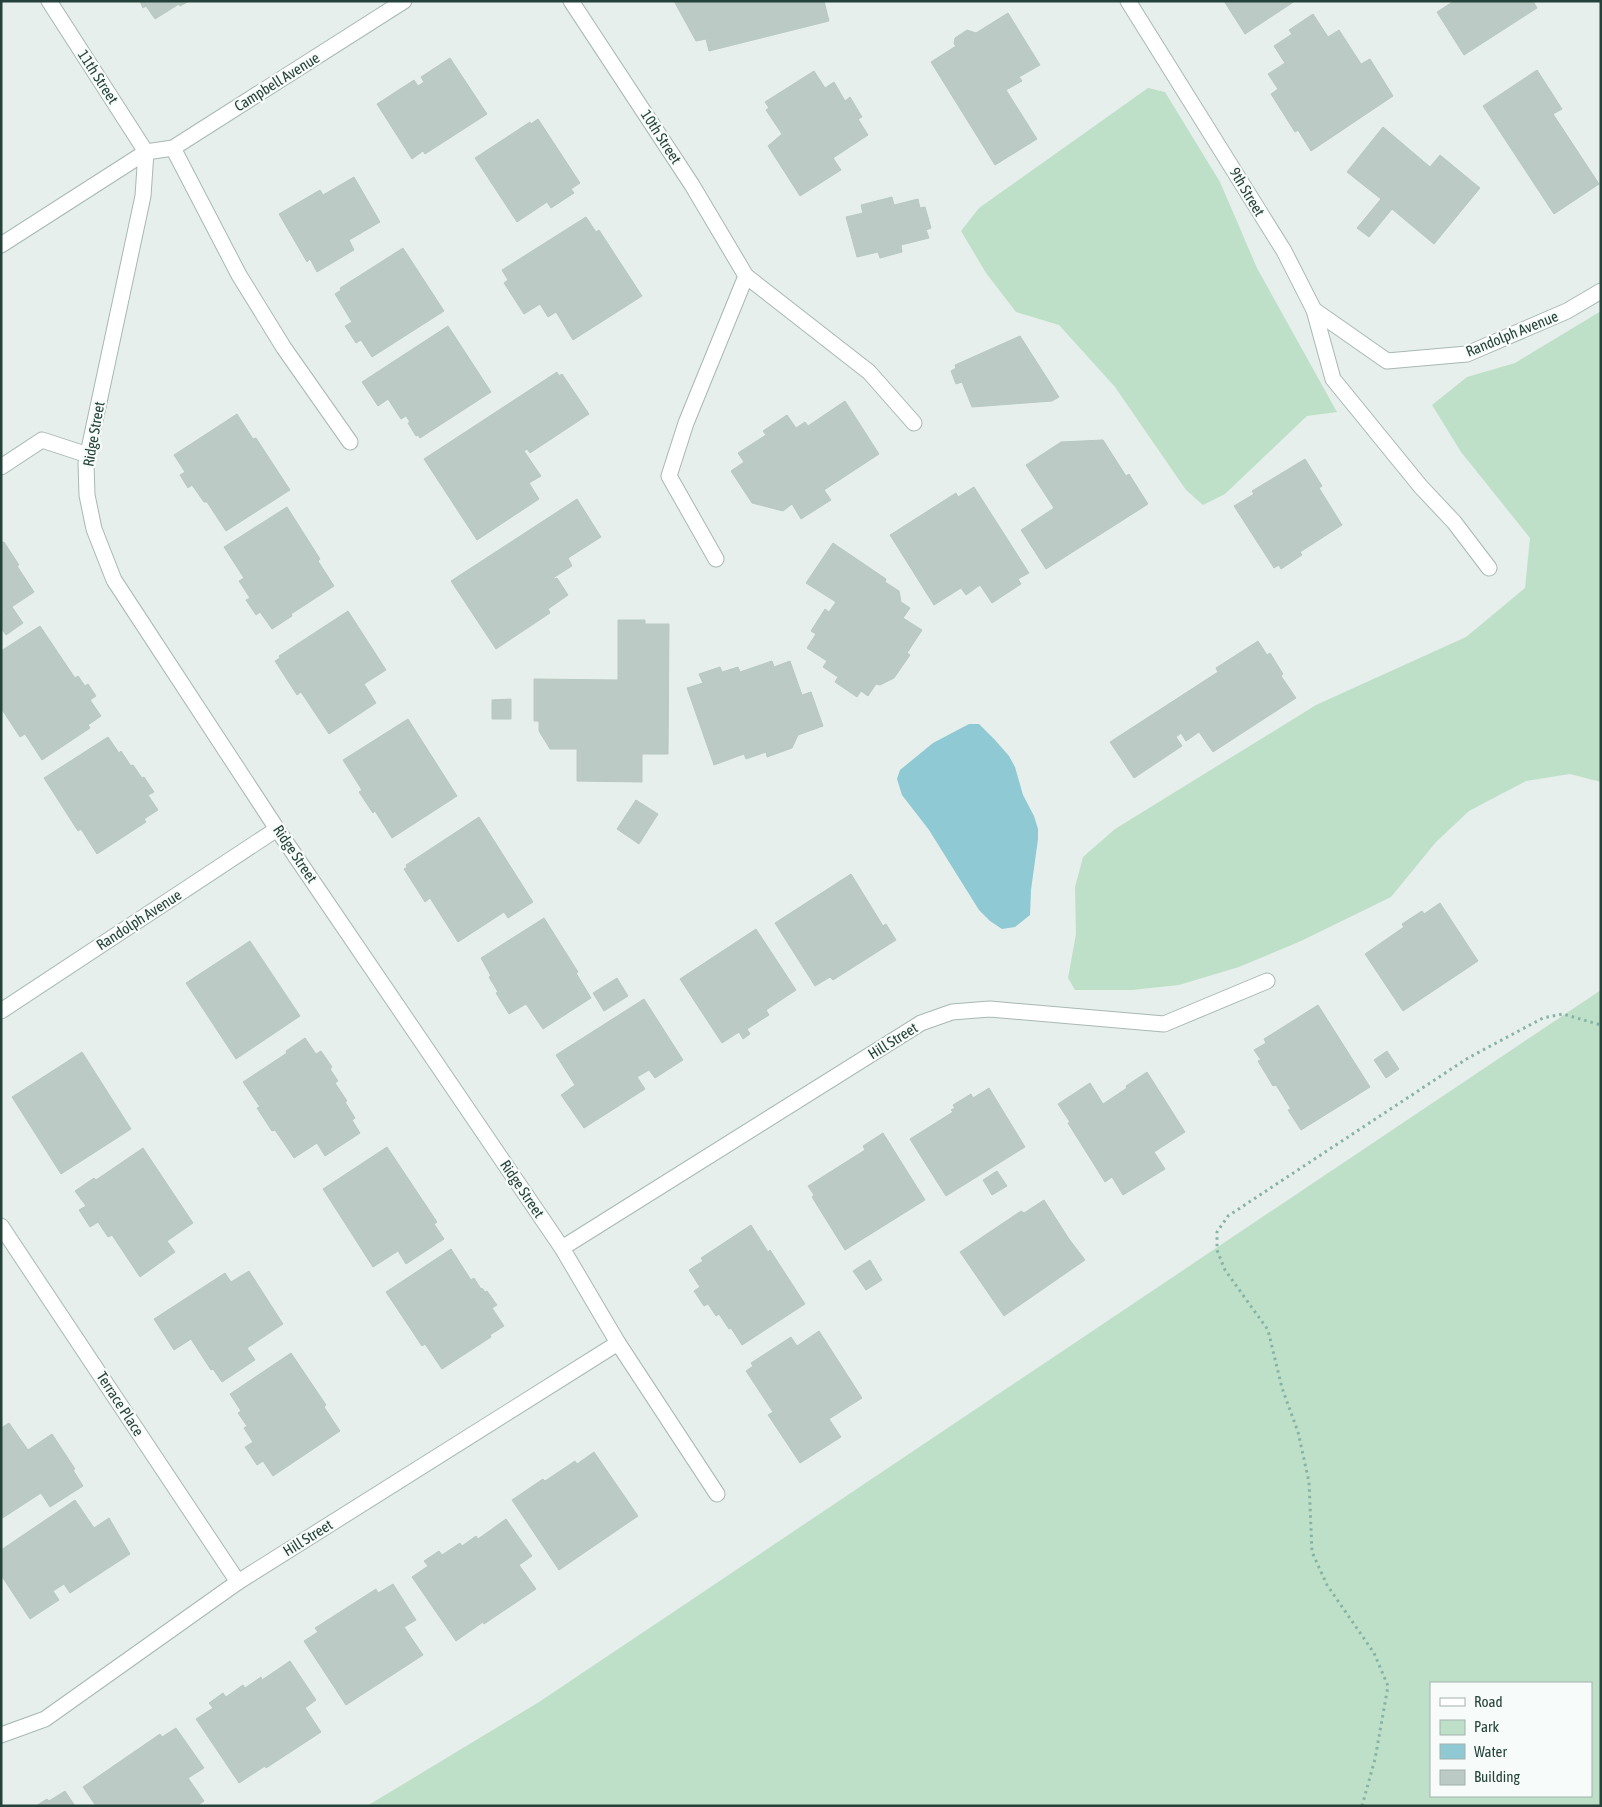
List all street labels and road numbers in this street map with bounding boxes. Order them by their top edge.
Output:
street label: 11th Street [75,47,122,107]
street label: Campbell Avenue [231,49,323,115]
street label: 10th Street [638,107,685,167]
street label: 9th Street [1226,164,1269,219]
street label: Randolph Avenue [1463,307,1561,360]
street label: Ridge Street [79,400,108,468]
street label: Ridge Street [270,822,321,886]
street label: Randolph Avenue [93,886,185,953]
street label: Hill Street [865,1019,921,1062]
street label: Ridge Street [497,1157,548,1221]
street label: Terrace Place [93,1368,148,1439]
street label: Hill Street [280,1516,336,1559]

